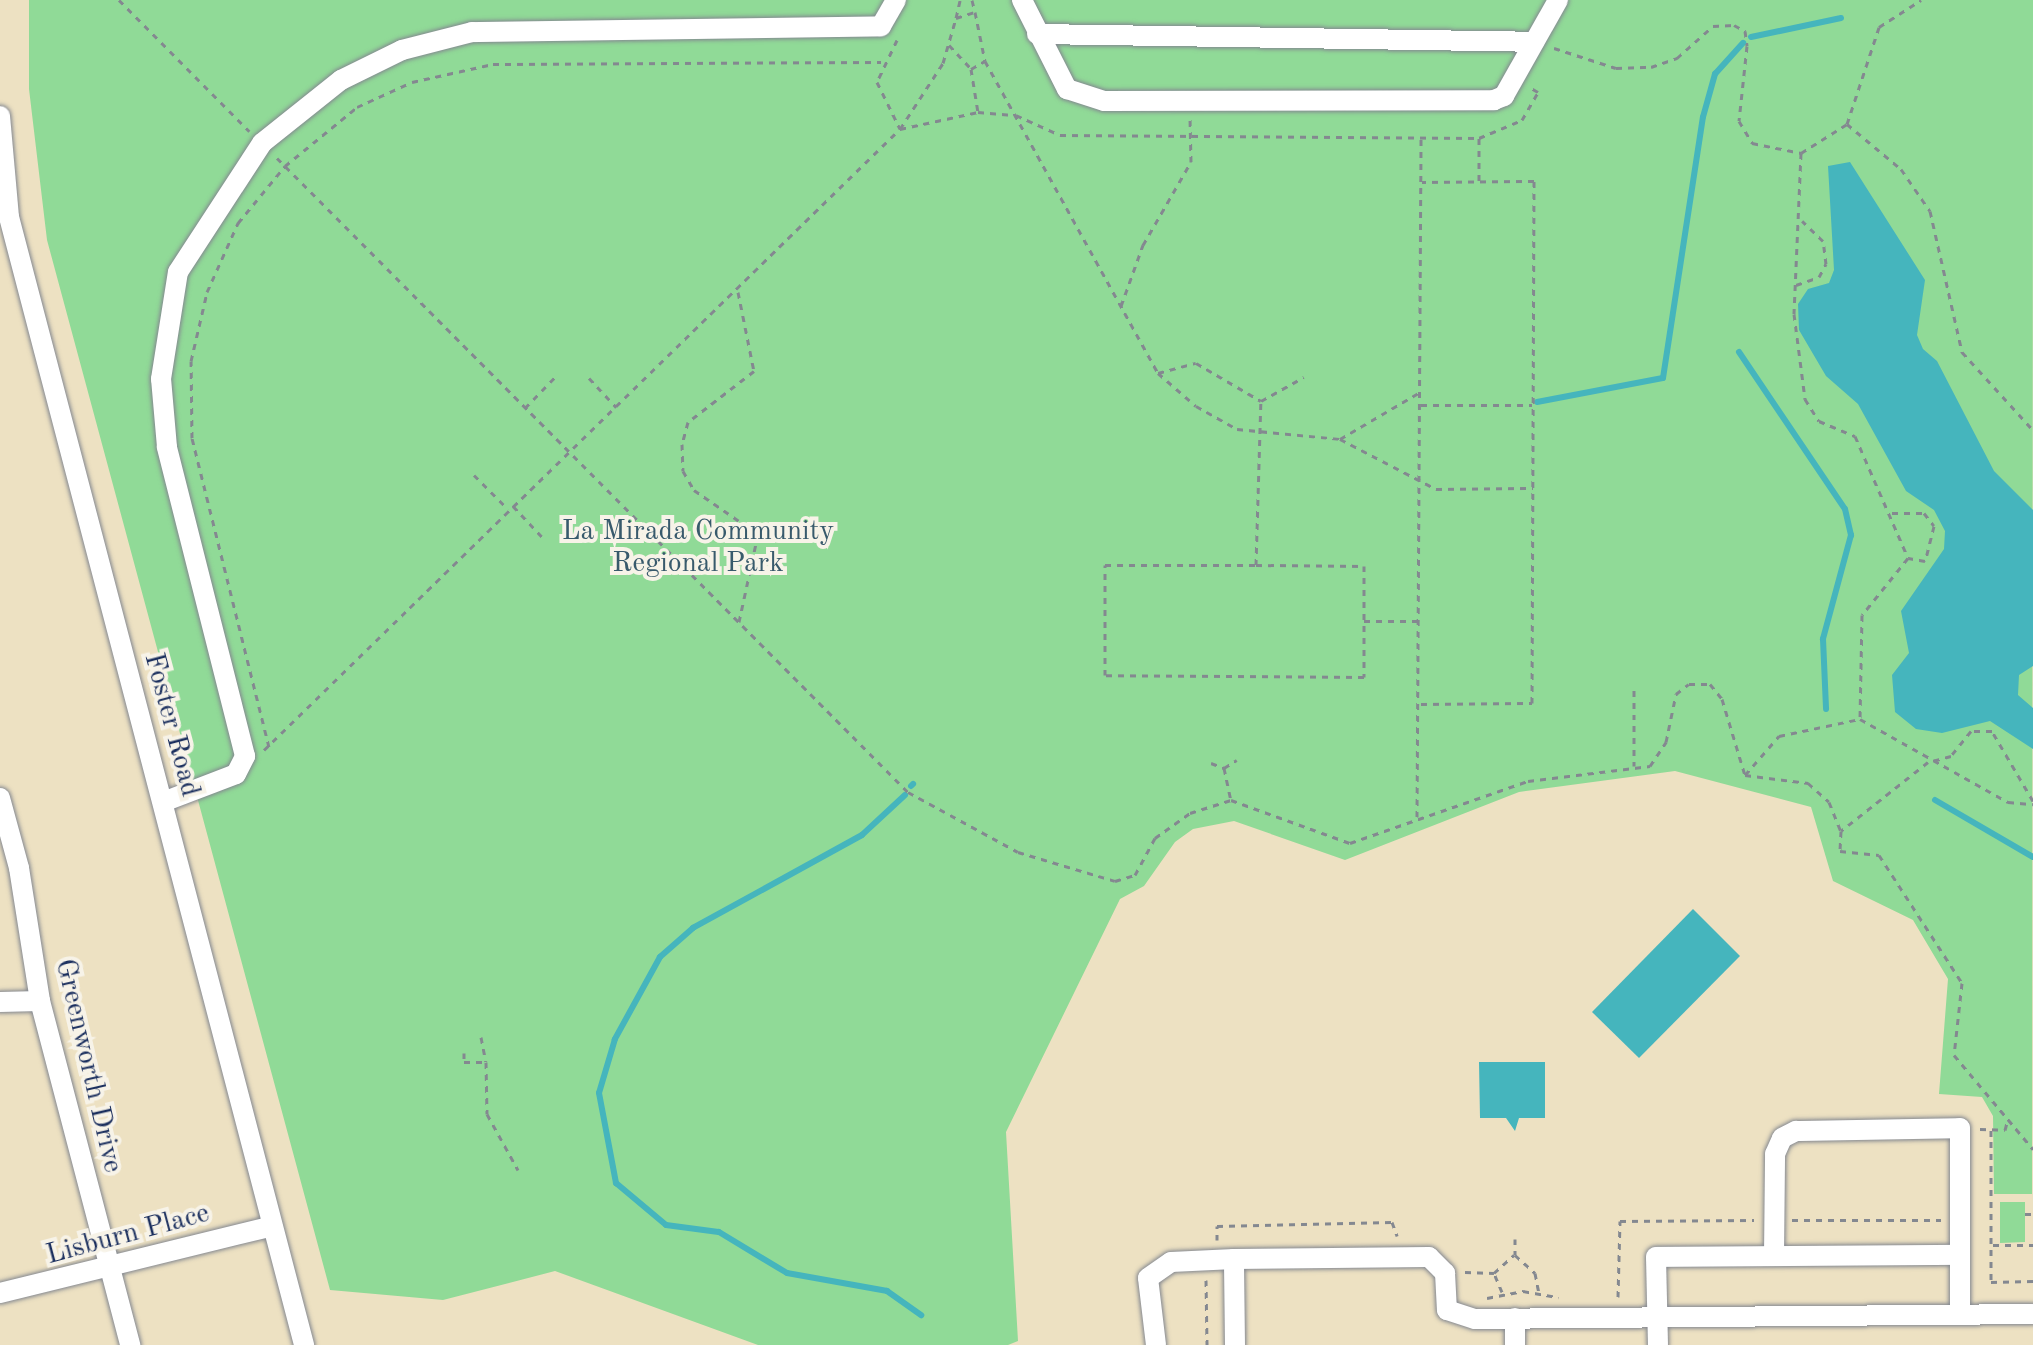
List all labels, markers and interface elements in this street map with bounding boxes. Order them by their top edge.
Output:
park label: La Mirada Community Regional Park [562,515,834,581]
street label: Foster Road [136,649,206,801]
street label: Greenworth Drive [47,956,129,1176]
street label: Lisburn Place [43,1197,213,1273]

